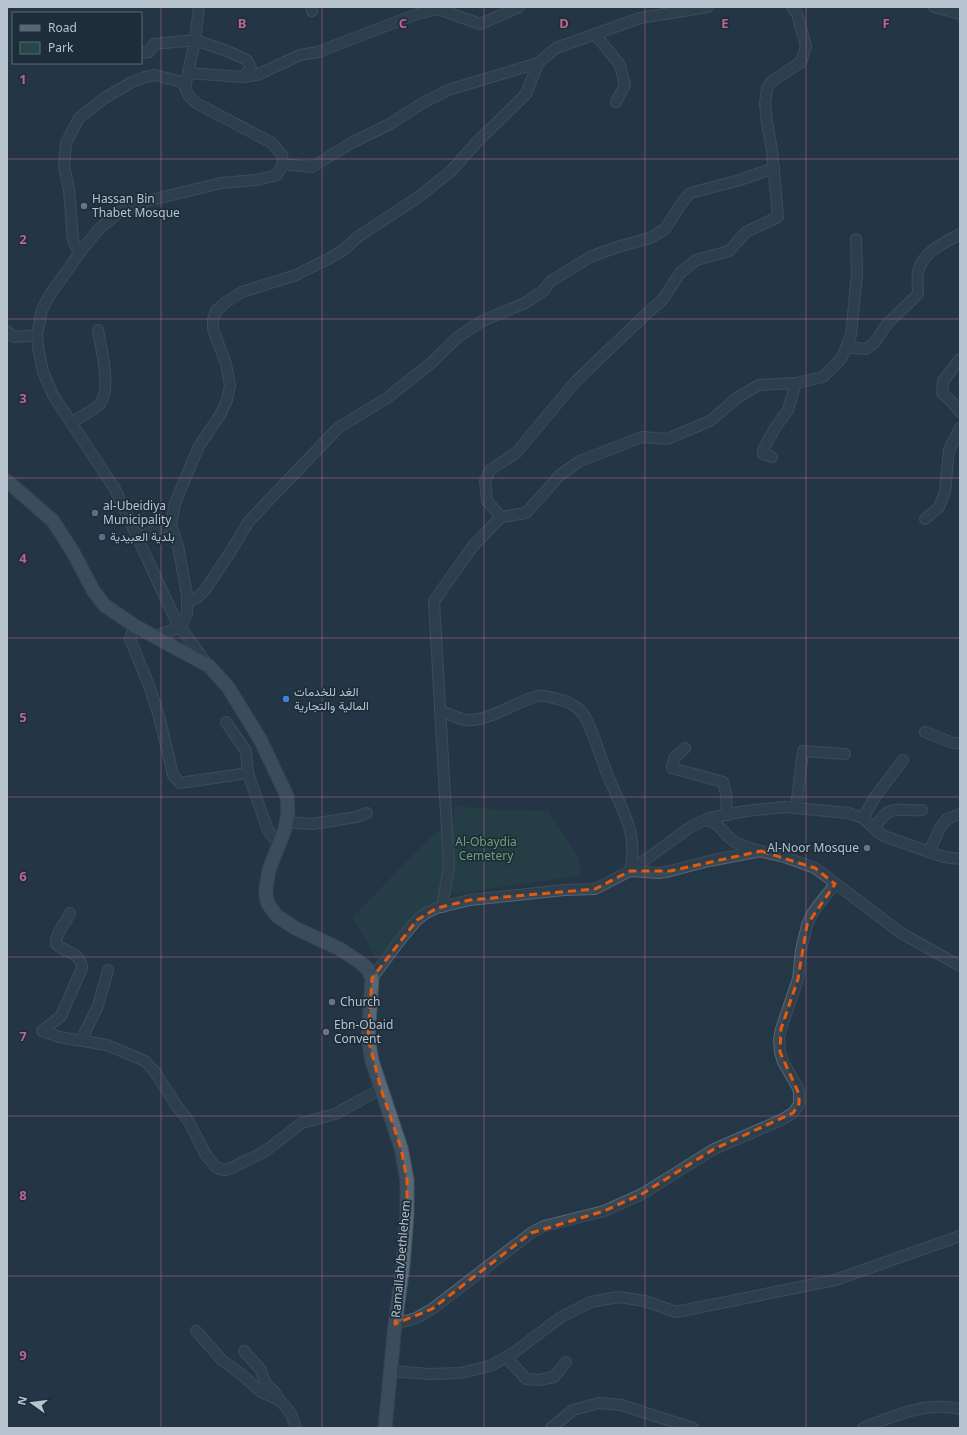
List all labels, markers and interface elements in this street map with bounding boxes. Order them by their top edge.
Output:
legend [12,12,142,64]
text: B [238,14,246,32]
text: C [399,14,407,32]
text: D [559,14,569,32]
text: E [721,14,729,32]
text: F [882,14,890,32]
text: Road [48,19,77,36]
text: Park [48,39,74,56]
text: 1 [19,70,27,88]
place label: Hassan Bin Thabet Mosque [92,190,180,221]
marker: Hassan Bin Thabet Mosque [79,201,89,211]
text: 2 [19,230,27,248]
text: 3 [19,389,27,407]
place label: al-Ubeidiya Municipality [103,497,172,528]
marker: al-Ubeidiya Municipality [90,508,100,518]
place label: بلدية العبيدية [110,528,175,545]
marker: بلدية العبيدية [97,532,107,542]
text: 4 [19,549,27,567]
place label: الغد للخدمات المالية والتجارية [294,683,369,714]
marker: الغد للخدمات المالية والتجارية [281,694,291,704]
text: 5 [19,708,27,726]
park label: Al-Obaydia Cemetery [455,833,517,864]
place label: Al-Noor Mosque [767,839,859,856]
marker: Al-Noor Mosque [862,843,872,853]
text: 6 [19,867,27,885]
place label: Church [340,993,380,1010]
marker: Church [327,997,337,1007]
place label: Ebn-Obaid Convent [334,1016,393,1047]
text: 7 [19,1027,27,1045]
marker: Ebn-Obaid Convent [321,1027,331,1037]
text: 8 [19,1186,27,1204]
street label: Ramallah/bethlehem [387,1199,414,1319]
text: 9 [19,1346,27,1364]
north arrow [12,1383,52,1423]
text: N [13,1394,30,1407]

